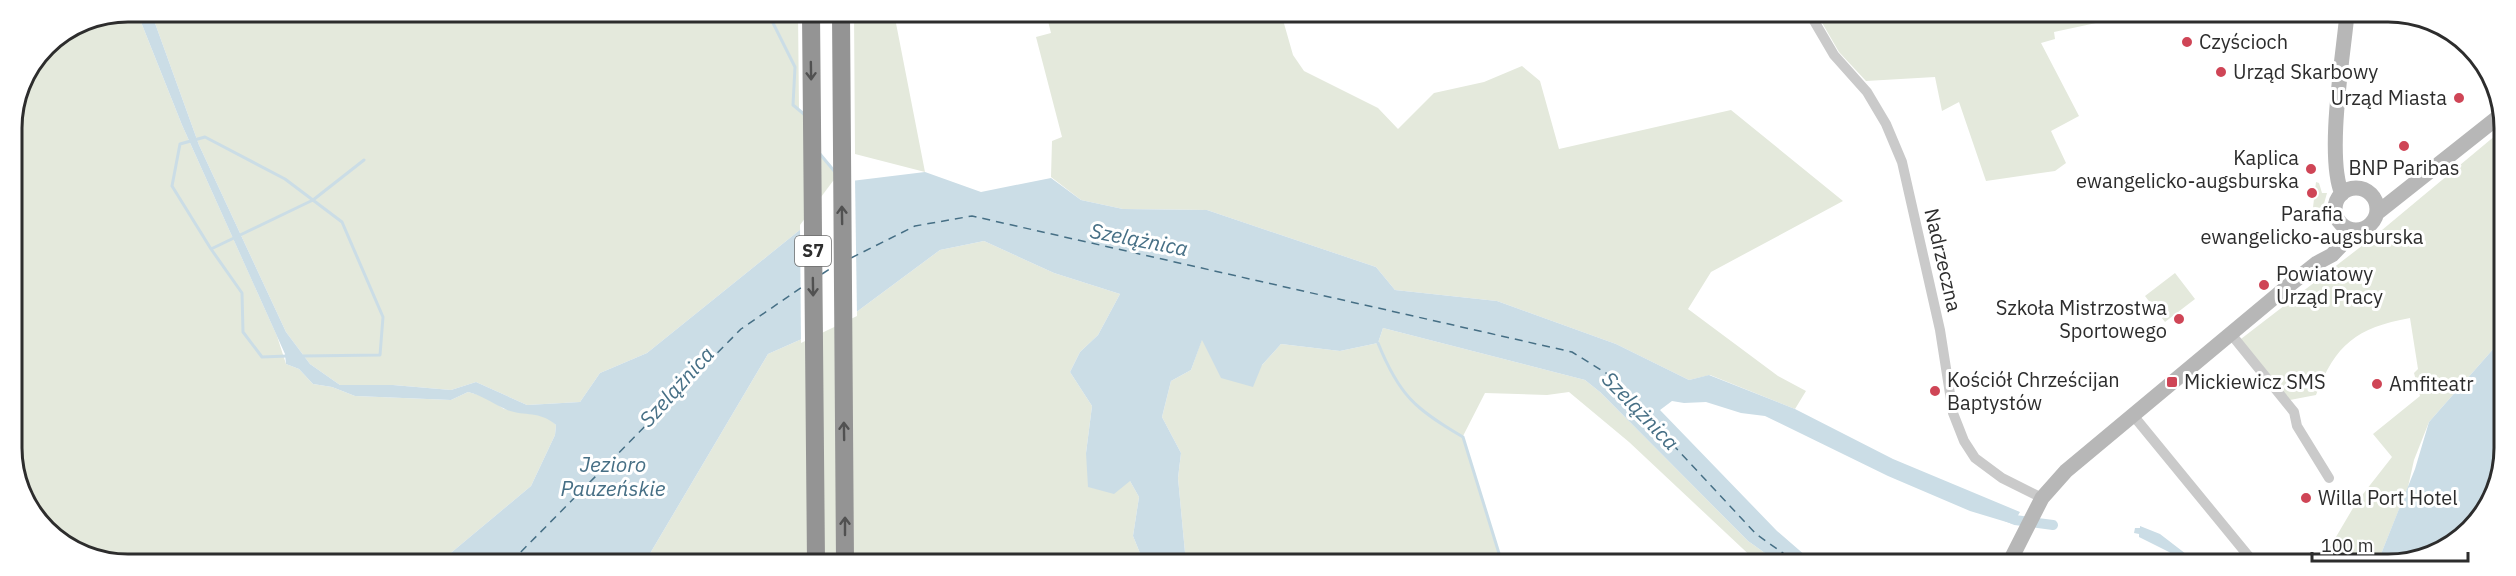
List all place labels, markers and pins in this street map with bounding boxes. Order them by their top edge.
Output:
place label: Czyścioch [2199,28,2288,55]
marker: Czyścioch [2180,35,2194,49]
place label: Urząd Skarbowy [2233,58,2378,85]
marker: Urząd Skarbowy [2214,65,2228,79]
place label: Urząd Miasta [2331,84,2447,111]
marker: Urząd Miasta [2452,91,2466,105]
marker: BNP Paribas [2397,139,2411,153]
place label: Kaplica ewangelicko-augsburska [2076,144,2299,194]
place label: BNP Paribas [2349,154,2460,181]
marker: Kaplica ewangelicko-augsburska [2304,162,2318,176]
marker: Parafia ewangelicko-augsburska [2305,186,2319,200]
place label: Parafia ewangelicko-augsburska [2200,200,2424,250]
place label: Powiatowy Urząd Pracy [2276,260,2383,310]
marker: Powiatowy Urząd Pracy [2257,278,2271,292]
place label: Szkoła Mistrzostwa Sportowego [1996,294,2167,344]
marker: Szkoła Mistrzostwa Sportowego [2172,312,2186,326]
place label: Kościół Chrześcijan Baptystów [1947,366,2120,416]
place label: Mickiewicz SMS [2184,368,2326,395]
place label: Amfiteatr [2389,370,2474,397]
marker: Mickiewicz SMS [2165,375,2179,389]
marker: Amfiteatr [2370,377,2384,391]
marker: Kościół Chrześcijan Baptystów [1928,384,1942,398]
place label: Willa Port Hotel [2318,484,2458,511]
marker: Willa Port Hotel [2299,491,2313,505]

